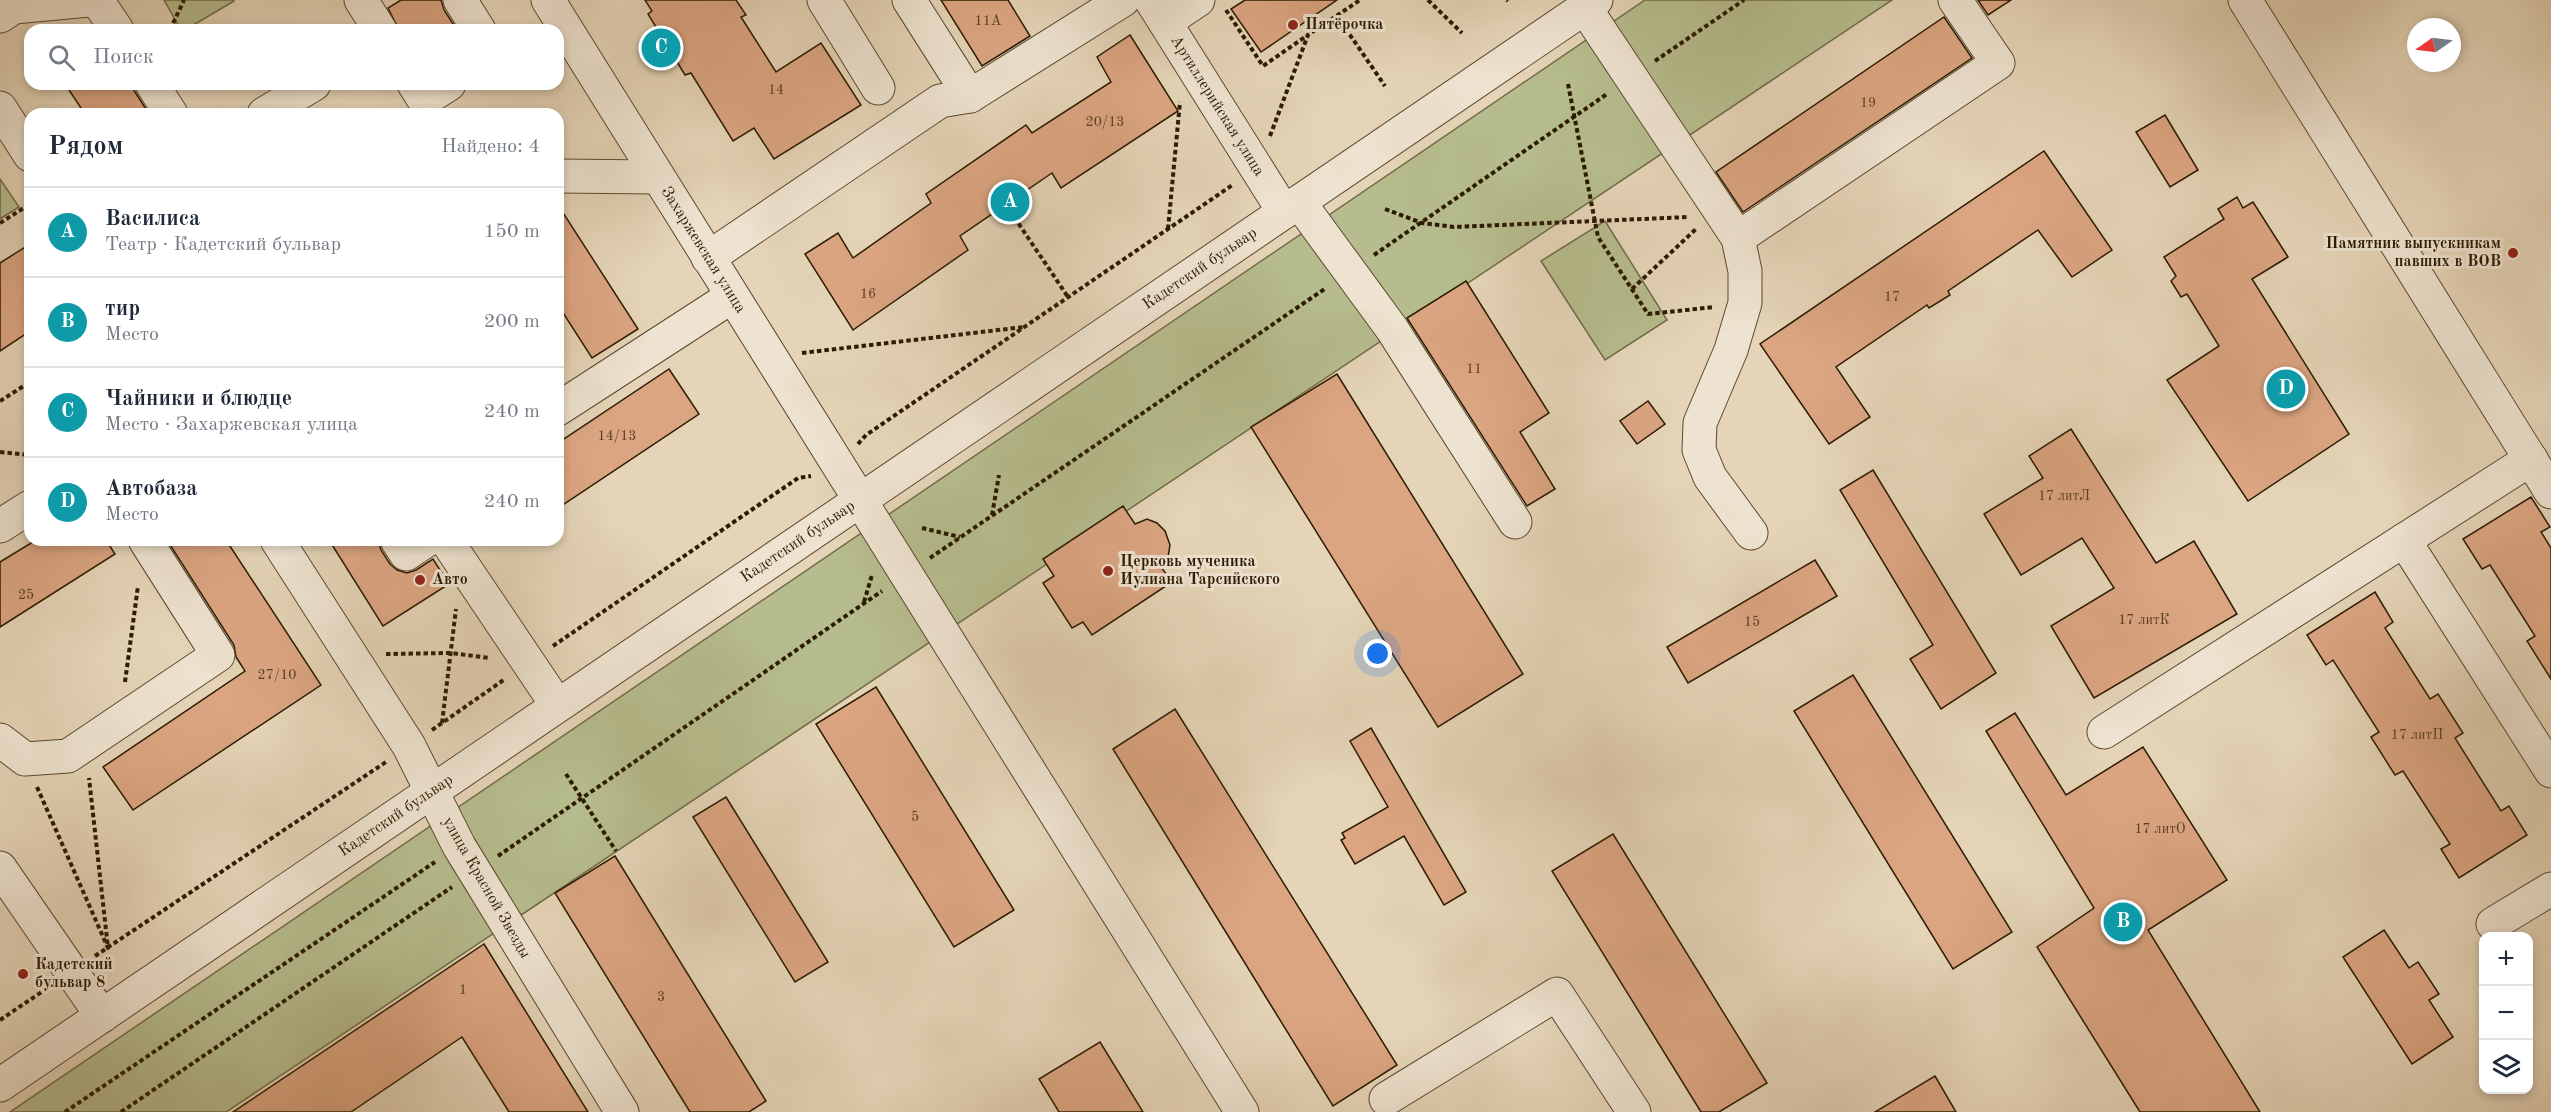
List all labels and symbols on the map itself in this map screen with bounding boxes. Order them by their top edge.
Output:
house number: 11А [975,14,1002,28]
place label: Пятёрочка [1305,17,1384,33]
marker: Пятёрочка [1286,18,1300,32]
north arrow [2407,18,2461,72]
pin: C [642,26,680,70]
street label: Артиллерийская улица [1167,33,1267,179]
house number: 14 [768,83,784,97]
house number: 19 [1860,96,1876,110]
house number: 20/13 [1086,115,1124,129]
pin: A [990,180,1030,224]
street label: Захаржевская улица [658,184,748,316]
street label: Кадетский бульвар [1140,225,1260,313]
place label: Памятник выпускникам павших в ВОВ [2326,236,2501,270]
marker: Памятник выпускникам павших в ВОВ [2506,246,2520,260]
house number: 16 [860,287,876,301]
house number: 17 [1884,290,1900,304]
house number: 11 [1466,362,1482,376]
pin: D [2266,366,2306,412]
house number: 14/13 [598,429,636,443]
house number: 17 литЛ [2038,489,2090,503]
street label: Кадетский бульвар [738,498,858,586]
place label: Церковь мученика Иулиана Тарсийского [1120,554,1280,588]
marker: Церковь мученика Иулиана Тарсийского [1101,564,1115,578]
place label: Авто [432,572,468,588]
marker: Авто [413,573,427,587]
house number: 25 [18,588,34,602]
house number: 17 литК [2118,613,2170,627]
house number: 15 [1744,615,1760,629]
your location [1363,639,1392,668]
house number: 27/10 [258,668,296,682]
house number: 17 литП [2391,728,2443,742]
street label: Кадетский бульвар [336,772,456,860]
house number: 5 [911,810,919,824]
street label: улица Красной Звезды [439,815,533,961]
house number: 17 литО [2134,822,2186,836]
pin: B [2104,900,2142,944]
place label: Кадетский бульвар 8 [35,957,113,991]
marker: Кадетский бульвар 8 [16,967,30,981]
house number: 1 [459,983,467,997]
house number: 3 [657,990,665,1004]

